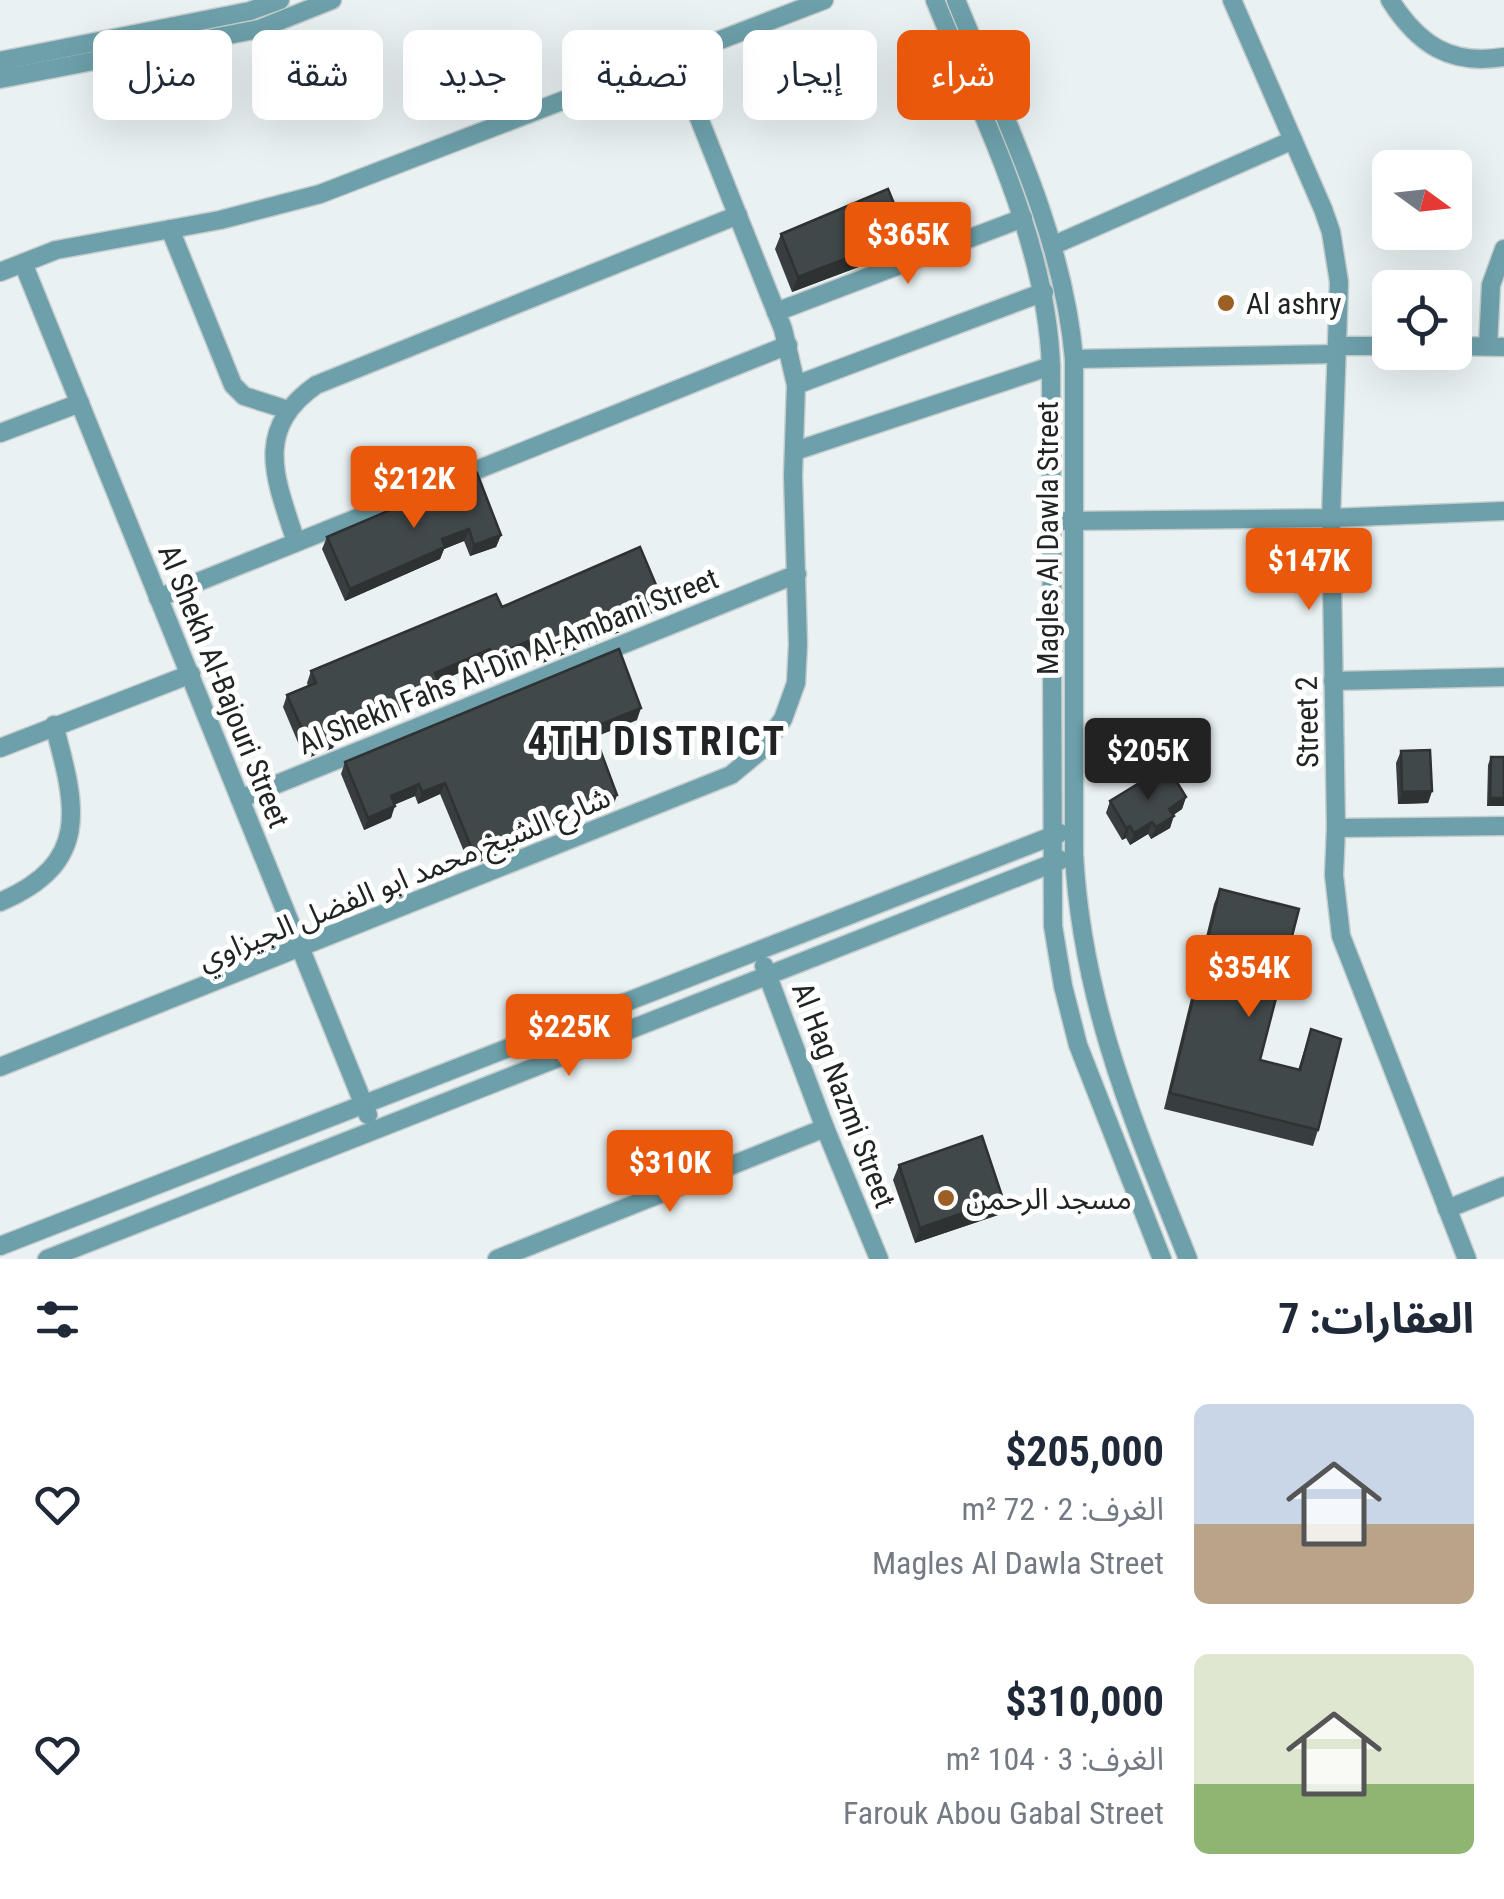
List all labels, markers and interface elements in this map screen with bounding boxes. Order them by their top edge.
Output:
chip: منزل [93,30,232,120]
chip: شقة [252,30,383,120]
chip: جديد [403,30,542,120]
chip: تصفية [562,30,723,120]
chip: إيجار [743,30,877,120]
chip: شراء [897,30,1030,120]
north arrow [1372,150,1472,250]
map controls [1372,150,1472,370]
pin: $365K [838,202,978,287]
text: $365K [867,215,949,253]
button: locate [1372,270,1472,370]
place label: Al ashry [1246,286,1342,321]
marker: Al ashry [1215,292,1237,314]
street label: Magles Al Dawla Street [1030,401,1065,675]
pin: $212K [344,446,484,531]
text: $212K [373,459,455,497]
pin: $147K [1239,528,1379,613]
street label: Al Shekh Al-Bajouri Street [151,539,297,833]
text: $147K [1268,541,1350,579]
street label: Al Shekh Fahs Al-Din Al-Ambani Street [293,561,723,761]
street label: Street 2 [1289,676,1325,768]
district label: 4TH DISTRICT [527,718,787,765]
pin: $205K [1078,718,1218,803]
text: $205K [1107,731,1189,769]
street label: شارع الشيخ محمد ابو الفضل الجيزاوي [193,779,617,982]
pin: $354K [1179,935,1319,1020]
text: $354K [1208,948,1290,986]
street label: Al Hag Nazmi Street [785,977,903,1213]
pin: $225K [499,994,639,1079]
text: $225K [528,1007,610,1045]
pin: $310K [600,1130,740,1215]
text: $310K [629,1143,711,1181]
place label: مسجد الرحمن [966,1181,1132,1216]
marker: مسجد الرحمن [935,1187,957,1209]
icon: filters [30,1292,85,1347]
text: العقارات: 7 [1278,1294,1474,1343]
text: $205,000 [1005,1427,1164,1476]
icon: home [1274,1444,1394,1564]
icon: heart [30,1477,85,1532]
text: الغرف: 2 · 72 m² [962,1490,1164,1528]
text: Magles Al Dawla Street [872,1544,1164,1582]
text: $310,000 [1005,1677,1164,1726]
icon: home [1274,1694,1394,1814]
icon: heart [30,1727,85,1782]
text: الغرف: 3 · 104 m² [946,1740,1164,1778]
text: Farouk Abou Gabal Street [843,1794,1164,1832]

